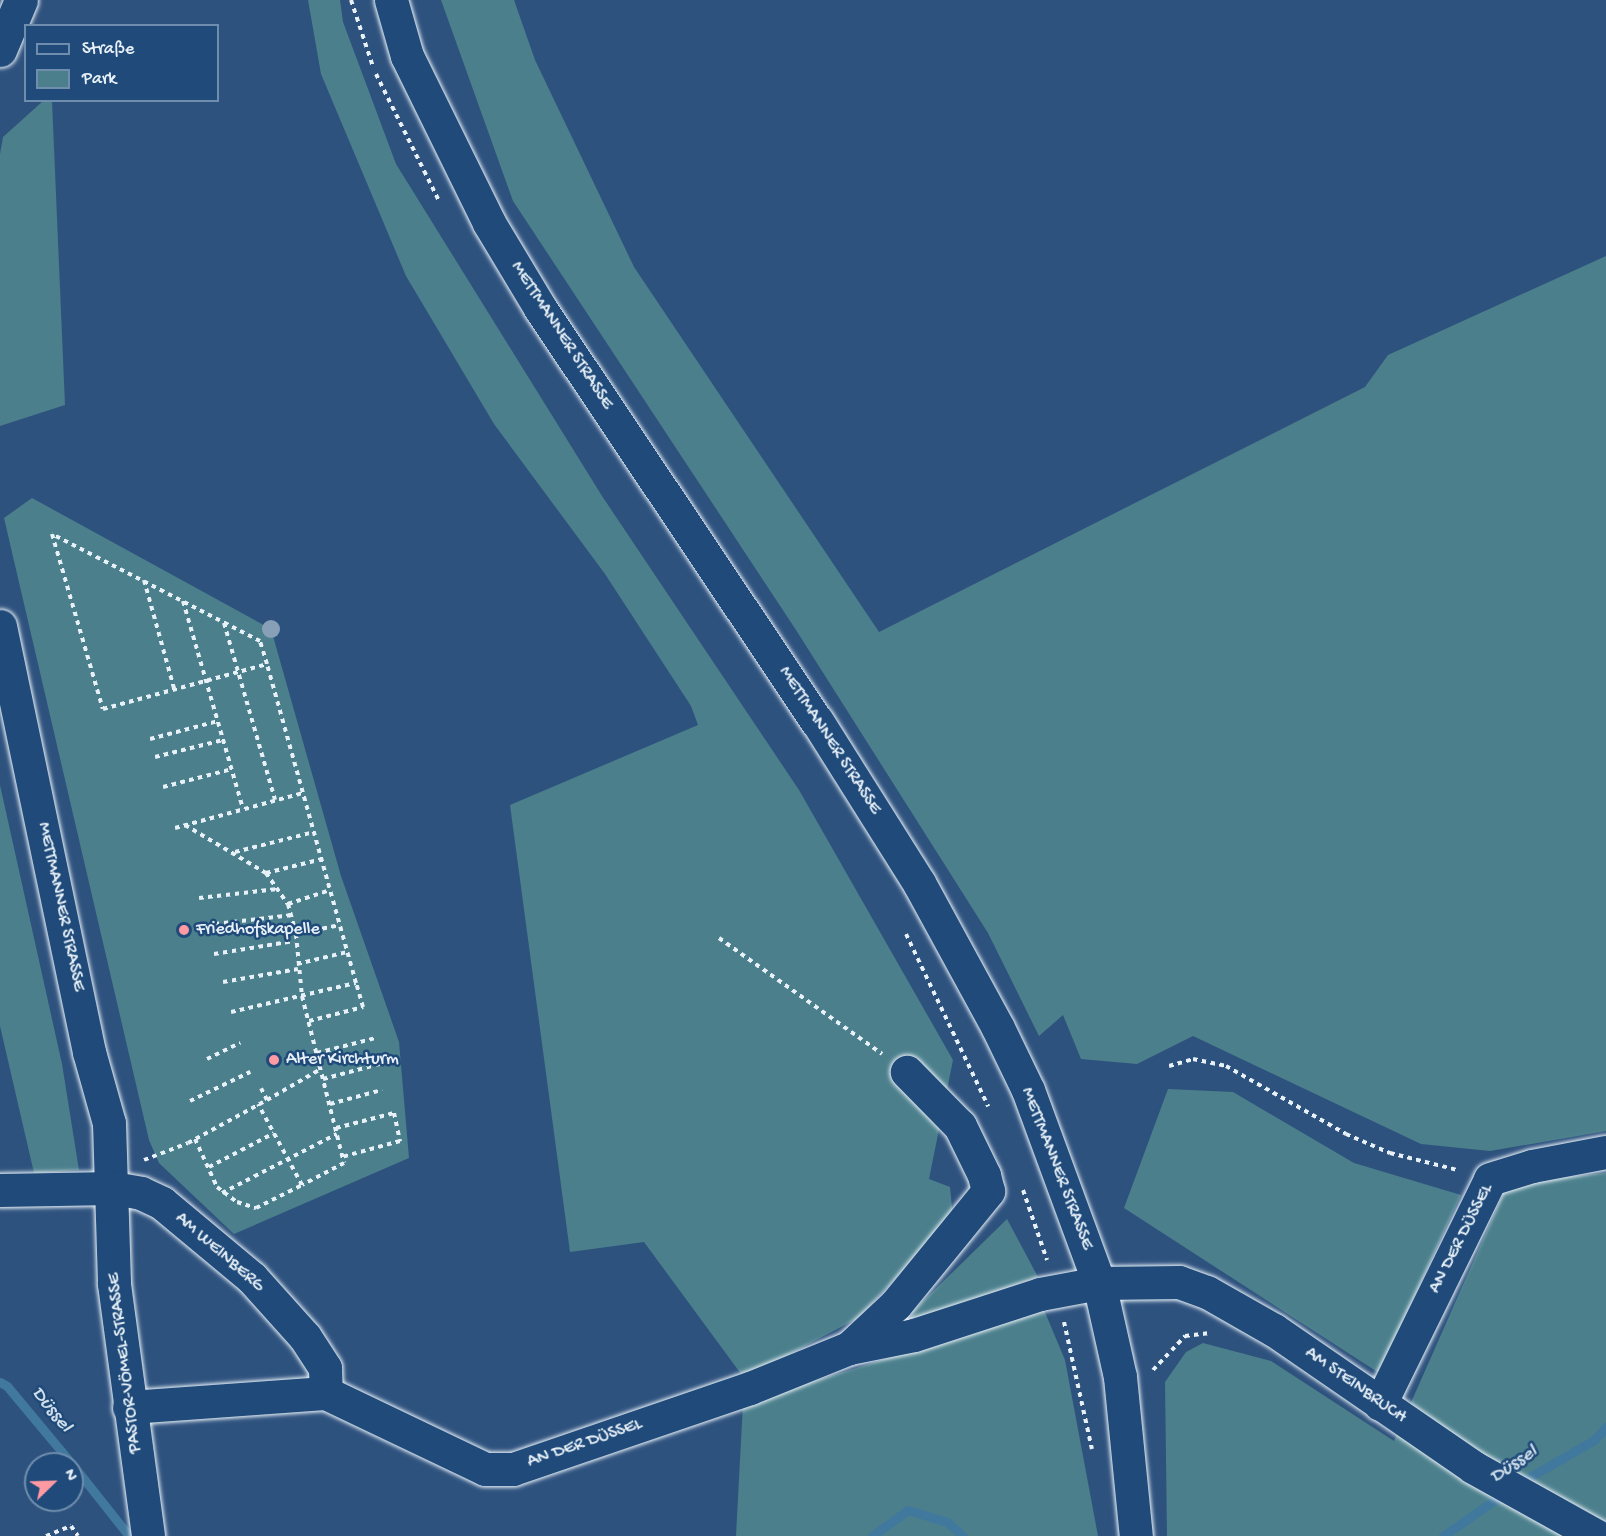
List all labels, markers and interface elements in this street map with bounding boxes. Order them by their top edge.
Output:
legend [24,24,219,102]
text: Straße [82,39,134,60]
text: Park [82,69,116,90]
street label: METTMANNER STRASSE [505,258,617,414]
street label: METTMANNER STRASSE [773,663,885,819]
street label: METTMANNER STRASSE [32,820,88,994]
place label: Friedhofskapelle [196,919,320,941]
marker: Friedhofskapelle [177,923,191,937]
place label: Alter Kirchturm [286,1049,399,1071]
marker: Alter Kirchturm [267,1053,281,1067]
street label: METTMANNER STRASSE [1015,1085,1097,1253]
street label: AN DER DÜSSEL [1425,1181,1499,1297]
street label: AM WEINBERG [170,1208,268,1298]
street label: PASTOR-VÖMEL-STRASSE [104,1271,148,1455]
street label: AM STEINBRUCH [1300,1343,1410,1429]
water label: Düssel [25,1382,77,1438]
street label: AN DER DÜSSEL [525,1414,645,1474]
water label: Düssel [1486,1441,1542,1489]
north arrow [24,1452,84,1512]
text: N [58,1467,80,1484]

